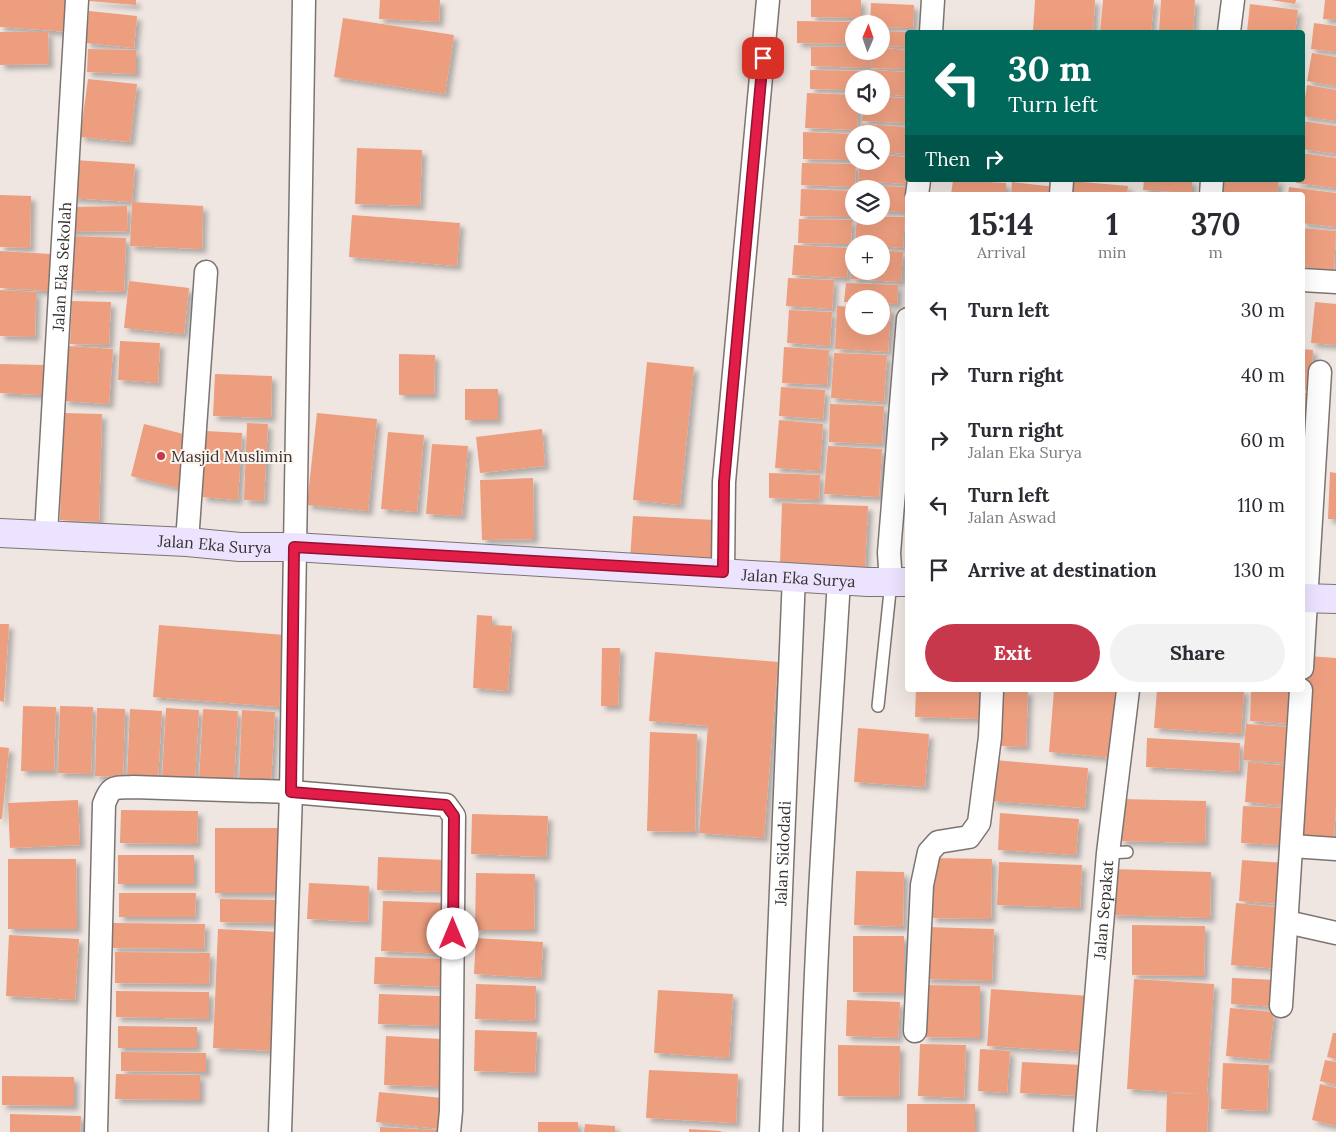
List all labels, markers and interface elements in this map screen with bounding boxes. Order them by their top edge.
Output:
north arrow [845,15,890,60]
map controls [845,15,890,335]
pin [742,37,784,79]
icon: arrive [749,44,777,72]
text: 30 m [1008,46,1091,91]
icon: left [925,50,990,115]
button: sound [845,70,890,115]
text: Turn left [1008,90,1098,118]
button: search [845,125,890,170]
icon: right [980,145,1008,173]
text: Then [925,147,970,171]
button: layers [845,180,890,225]
street label: Jalan Eka Sekolah [48,201,75,333]
text: 15:14 [969,205,1034,243]
text: 1 [1106,205,1118,243]
text: 370 [1191,205,1241,243]
button: + [845,235,890,280]
text: Arrival [977,242,1026,262]
text: min [1098,242,1127,262]
text: m [1209,242,1223,262]
button: − [845,290,890,335]
icon: left [925,296,953,324]
text: Turn left [968,298,1049,322]
text: 30 m [1241,298,1285,322]
icon: right [925,361,953,389]
text: Turn right [968,363,1064,387]
text: 40 m [1241,363,1285,387]
text: Turn right [968,418,1064,442]
icon: right [925,426,953,454]
text: 60 m [1240,428,1285,452]
text: Jalan Eka Surya [968,442,1082,462]
place label: Masjid Muslimin [171,446,293,466]
marker: Masjid Muslimin [155,450,167,462]
text: Turn left [968,483,1049,507]
icon: left [925,491,953,519]
text: 110 m [1237,493,1285,517]
text: Jalan Aswad [968,507,1056,527]
street label: Jalan Eka Surya [156,531,272,557]
icon: arrive [925,556,953,584]
text: Arrive at destination [968,558,1157,582]
text: 130 m [1234,558,1285,582]
street label: Jalan Eka Surya [740,564,856,591]
button: Exit [925,624,1100,682]
button: Share [1110,624,1285,682]
street label: Jalan Sidodadi [770,800,795,907]
street label: Jalan Sepakat [1089,859,1117,961]
position arrow [426,907,478,959]

